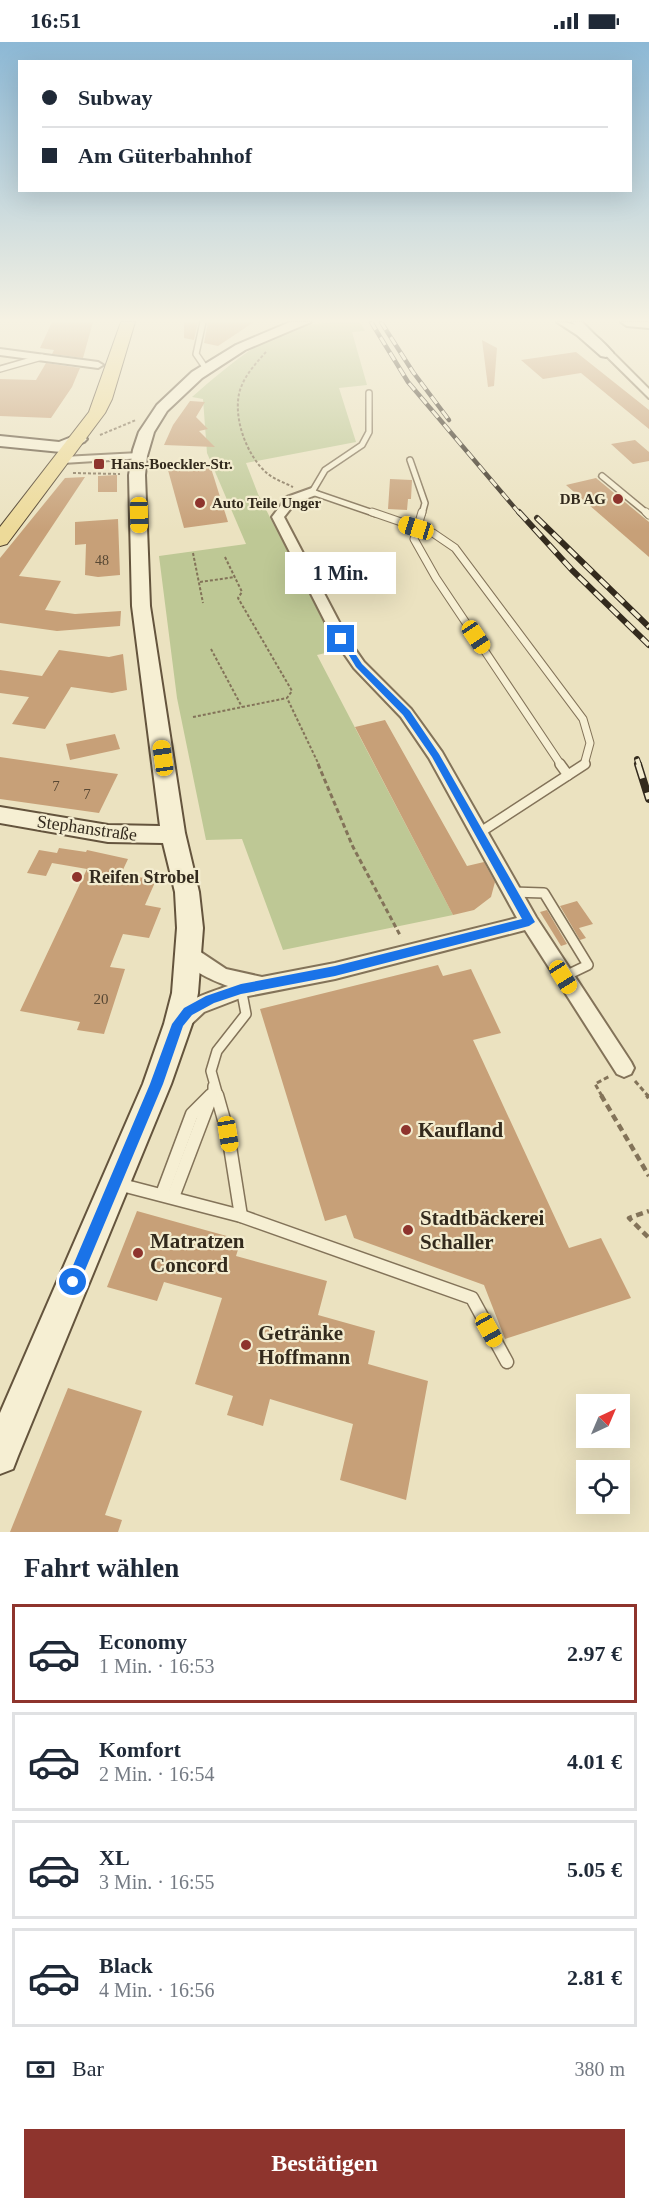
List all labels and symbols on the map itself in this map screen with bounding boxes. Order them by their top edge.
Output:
place label: Hans-Boeckler-Str. [111,456,233,472]
marker: Hans-Boeckler-Str. [92,457,106,471]
place label: DB AG [560,491,606,507]
marker: DB AG [611,492,625,506]
place label: Auto Teile Unger [212,495,322,511]
marker: Auto Teile Unger [193,496,207,510]
car [130,497,148,533]
car [396,514,436,542]
callout: 1 Min. [286,552,397,594]
house number: 48 [95,553,109,568]
car [458,617,494,657]
route end [327,625,354,652]
car [152,739,174,777]
house number: 7 [52,778,60,794]
house number: 7 [83,786,91,802]
street label: Stephanstraße [36,811,138,845]
place label: Reifen Strobel [89,867,199,887]
marker: Reifen Strobel [70,870,84,884]
car [546,957,580,997]
house number: 20 [94,991,109,1007]
car [216,1115,240,1153]
place label: Kaufland [418,1118,504,1142]
marker: Kaufland [399,1123,413,1137]
place label: Stadtbäckerei Schaller [420,1206,545,1254]
marker: Stadtbäckerei Schaller [401,1223,415,1237]
place label: Matratzen Concord [150,1229,245,1277]
marker: Matratzen Concord [131,1246,145,1260]
route start [59,1268,86,1295]
car [472,1310,506,1350]
place label: Getränke Hoffmann [258,1321,350,1369]
marker: Getränke Hoffmann [239,1338,253,1352]
north arrow [576,1394,630,1448]

